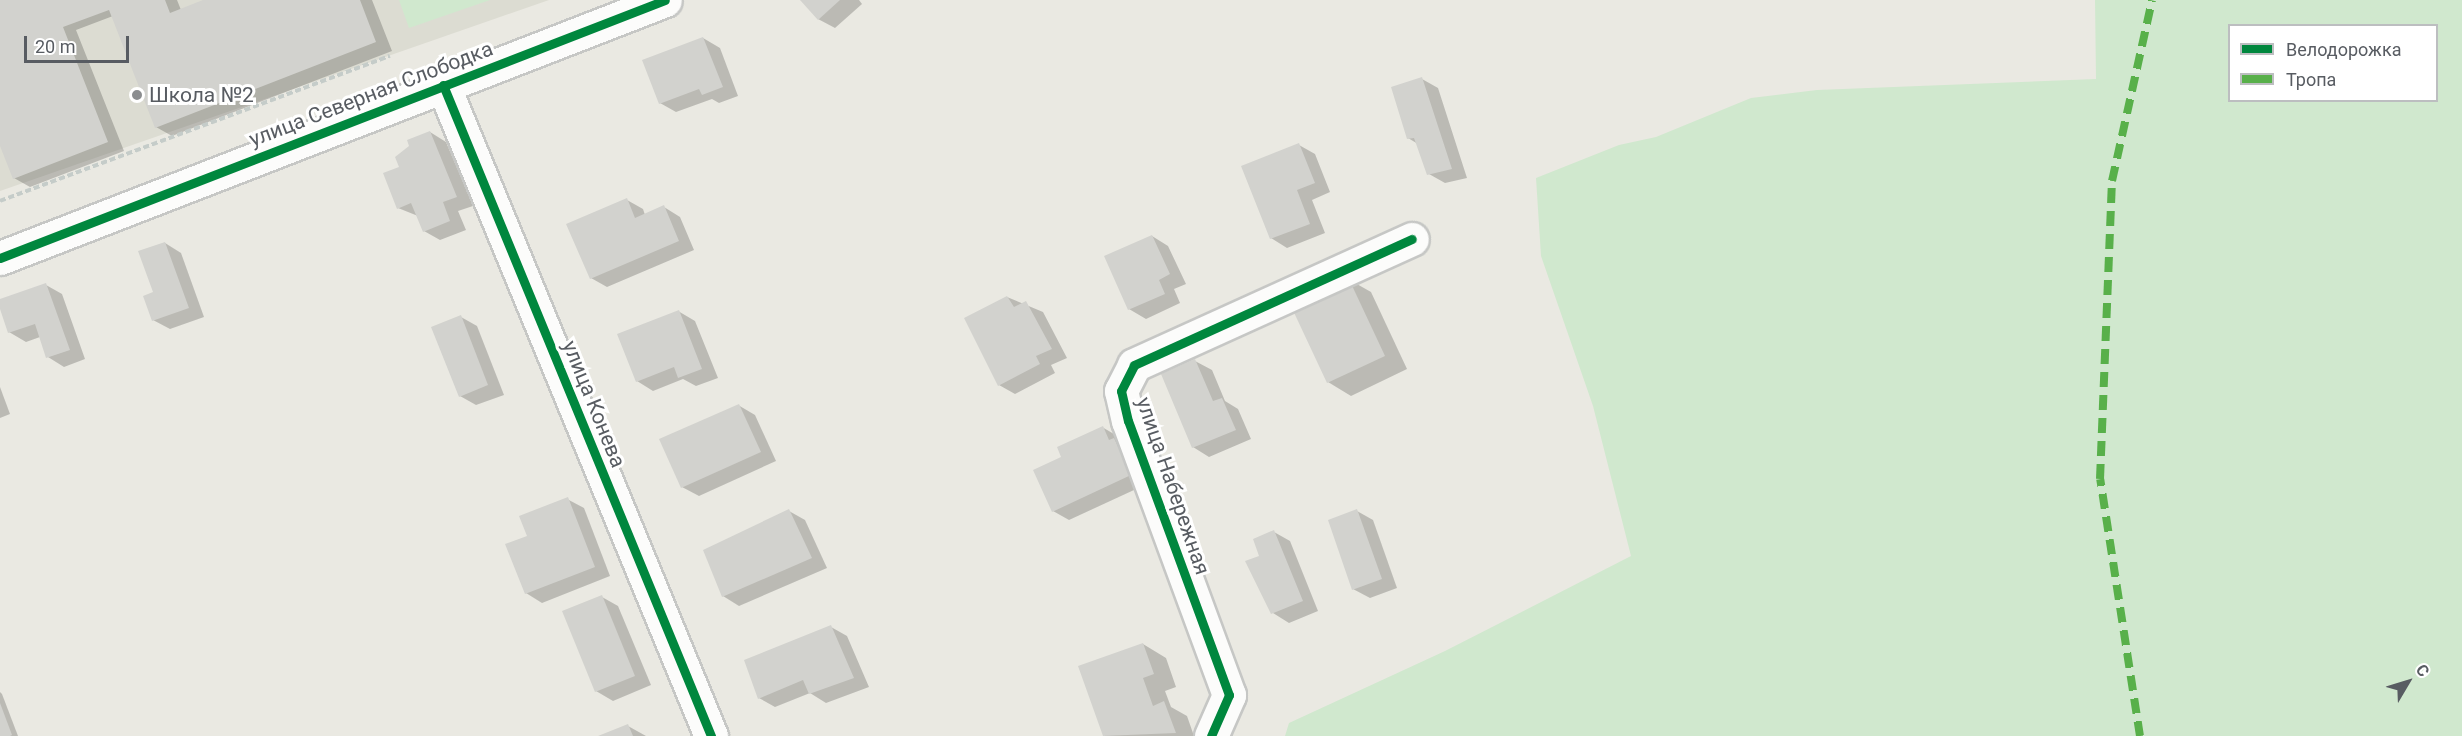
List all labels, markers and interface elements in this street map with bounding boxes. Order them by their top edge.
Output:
scale bar [27,24,132,62]
legend [2228,24,2438,102]
text: 20 m [35,36,75,57]
street label: улица Северная Слободка [246,36,496,152]
text: Велодорожка [2286,39,2401,60]
text: Тропа [2286,69,2336,90]
place label: Школа №2 [149,82,254,108]
marker: Школа №2 [130,88,144,102]
street label: улица Конева [557,337,631,471]
street label: улица Набережная [1131,394,1215,578]
north arrow [2378,652,2438,712]
text: С [2412,661,2433,681]

